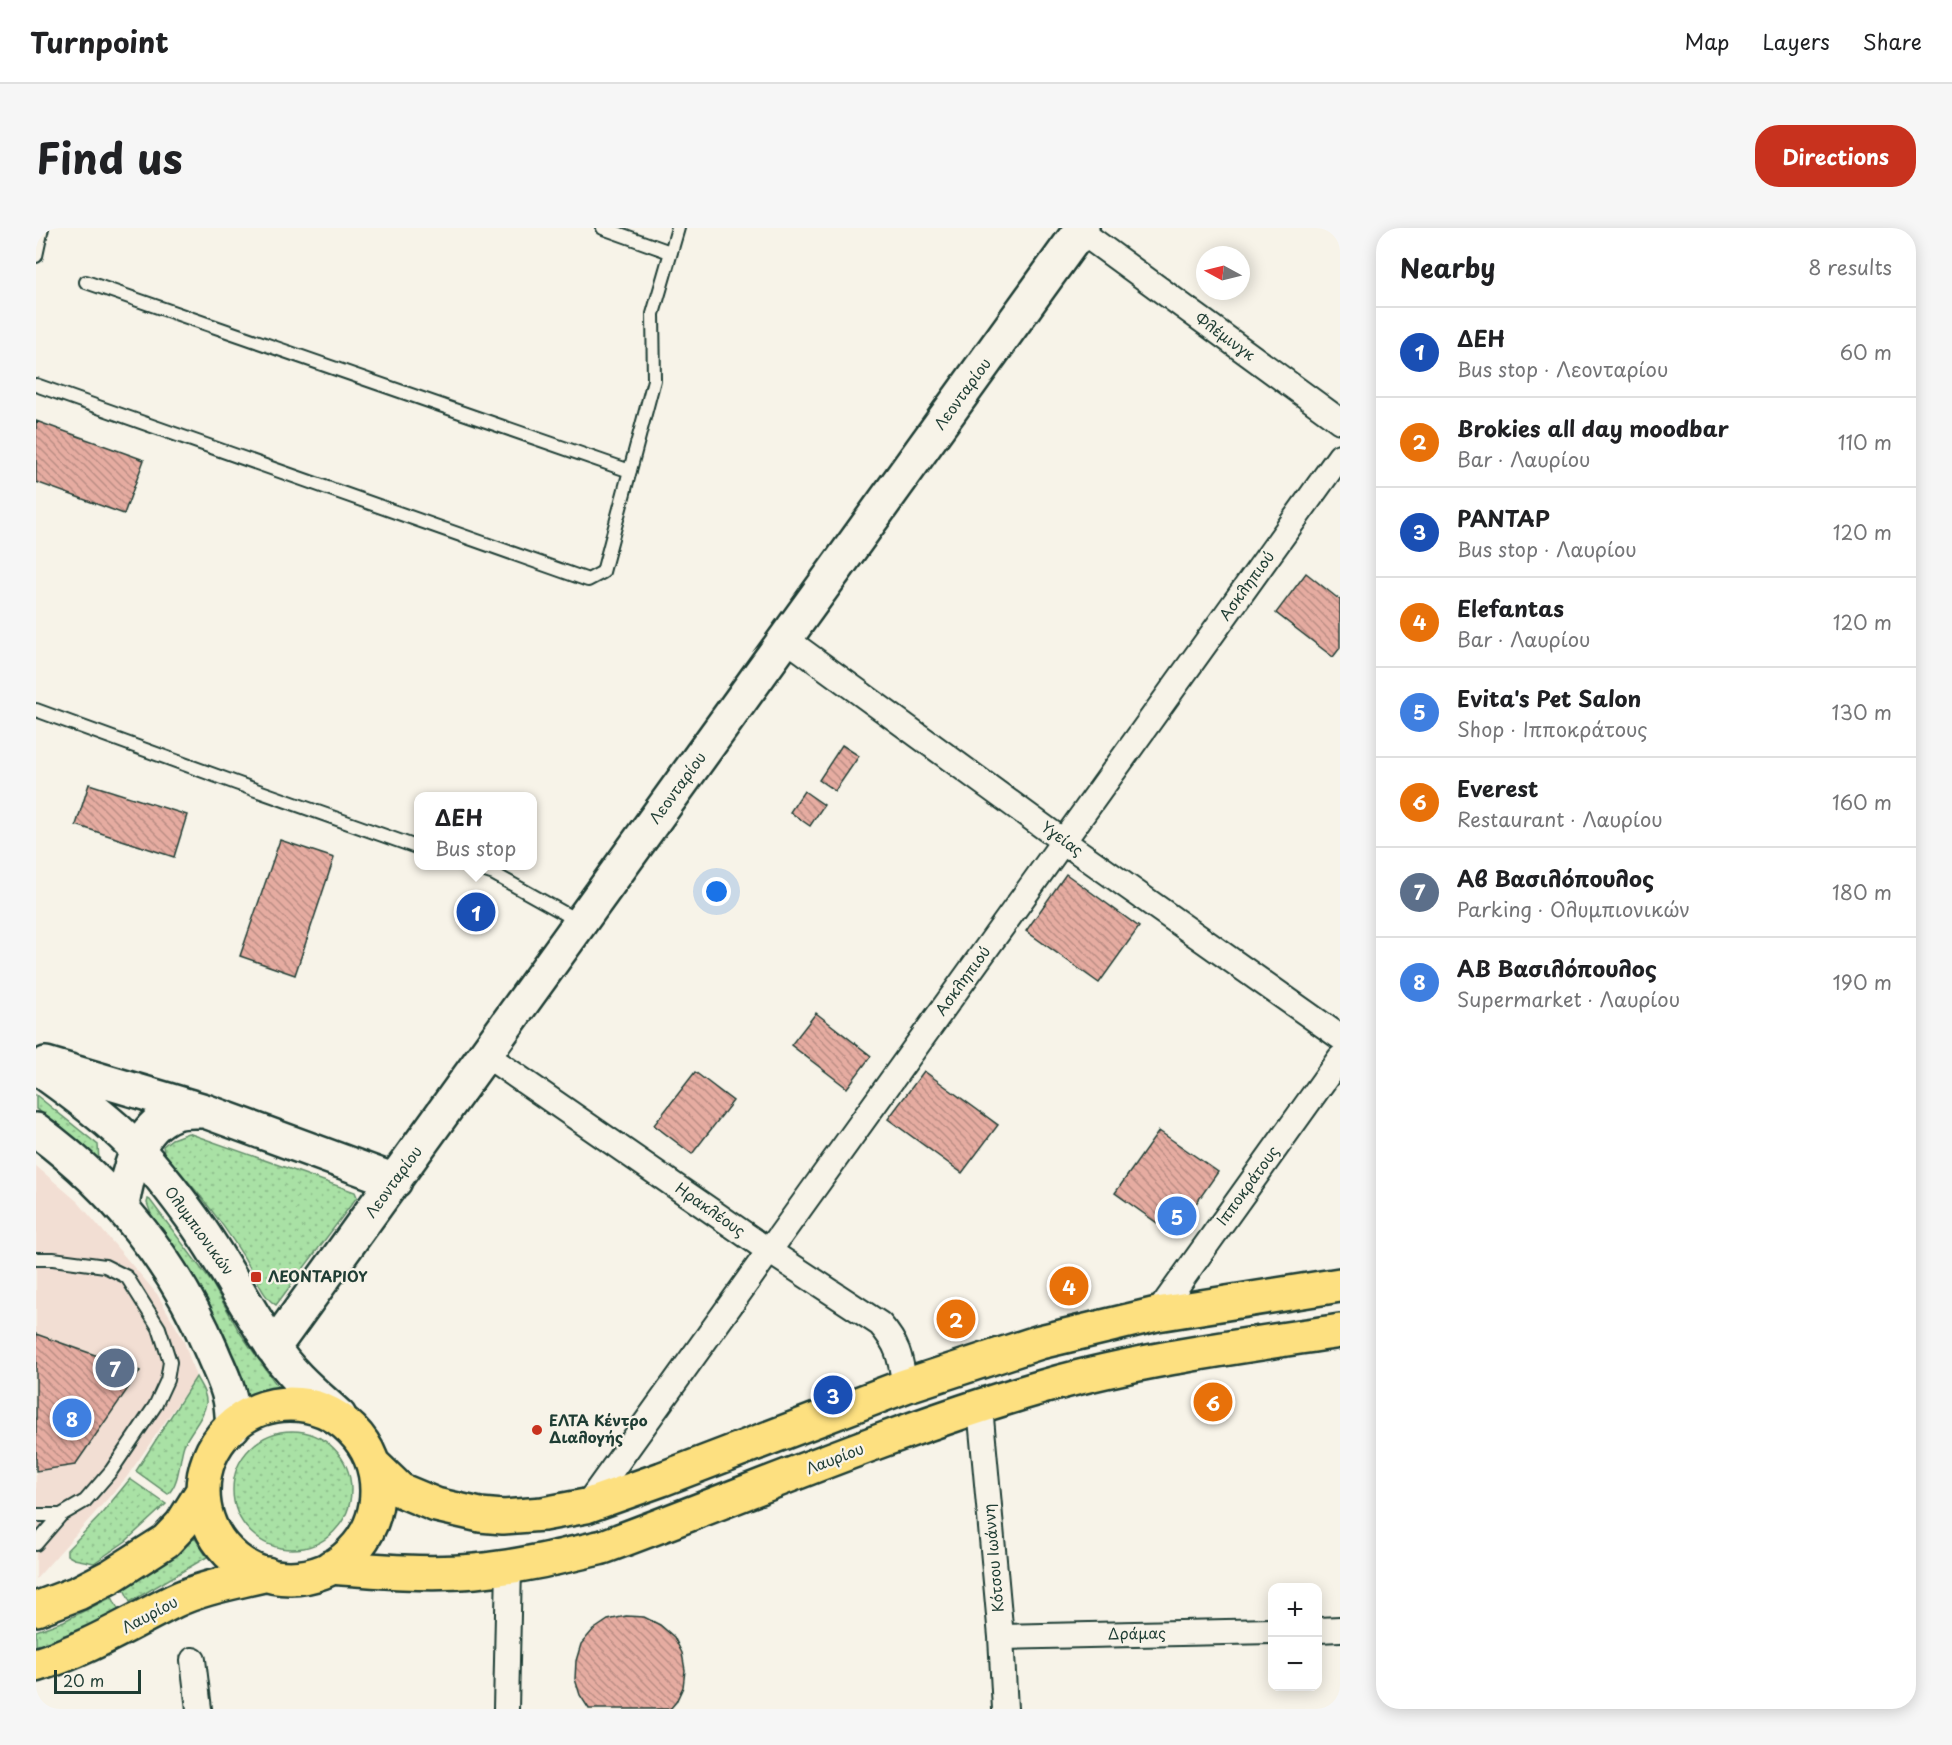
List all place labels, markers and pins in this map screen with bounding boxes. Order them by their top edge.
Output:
pin: 1 [456,890,496,934]
pin: 5 [1158,1194,1196,1238]
place label: ΛΕΟΝΤΑΡΙΟΥ [268,1264,368,1287]
pin: 4 [1050,1264,1088,1308]
marker: ΛΕΟΝΤΑΡΙΟΥ [249,1270,263,1284]
pin: 2 [936,1296,976,1342]
pin: 7 [96,1346,134,1390]
pin: 3 [814,1372,852,1418]
pin: 6 [1194,1380,1232,1424]
pin: 8 [52,1396,92,1440]
place label: ΕΛΤΑ Κέντρο Διαλογής [549,1408,648,1448]
marker: ΕΛΤΑ Κέντρο Διαλογής [530,1423,544,1437]

